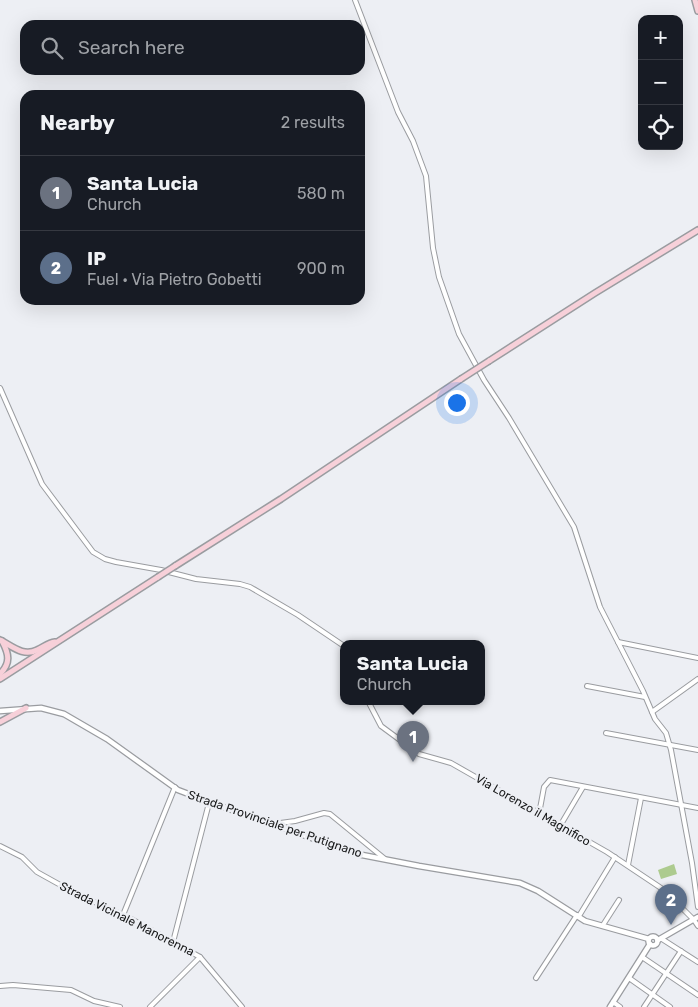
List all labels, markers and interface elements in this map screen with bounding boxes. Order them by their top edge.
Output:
map controls [638,15,683,150]
button: + [638,15,683,60]
search box [20,20,365,75]
icon: search [38,34,66,62]
text: Search here [78,36,185,59]
button: − [638,60,683,105]
button: locate [638,105,683,150]
text: Nearby [40,110,115,135]
text: 2 results [281,113,345,132]
text: Santa Lucia [87,172,198,195]
text: 1 [52,184,60,203]
text: 580 m [297,184,345,203]
text: Church [87,195,142,214]
text: IP [87,247,106,270]
text: 2 [51,259,61,278]
text: 900 m [297,259,345,278]
text: Fuel · Via Pietro Gobetti [87,270,262,289]
your location [444,390,470,416]
popup [340,640,485,705]
text: Santa Lucia [357,652,468,675]
text: Church [357,675,411,694]
pin: 1 [397,721,429,762]
street label: Via Lorenzo il Magnifico [473,771,593,849]
street label: Strada Provinciale per Putignano [186,788,364,860]
street label: Strada Vicinale Manorenna [57,879,197,959]
pin: 2 [655,884,687,925]

